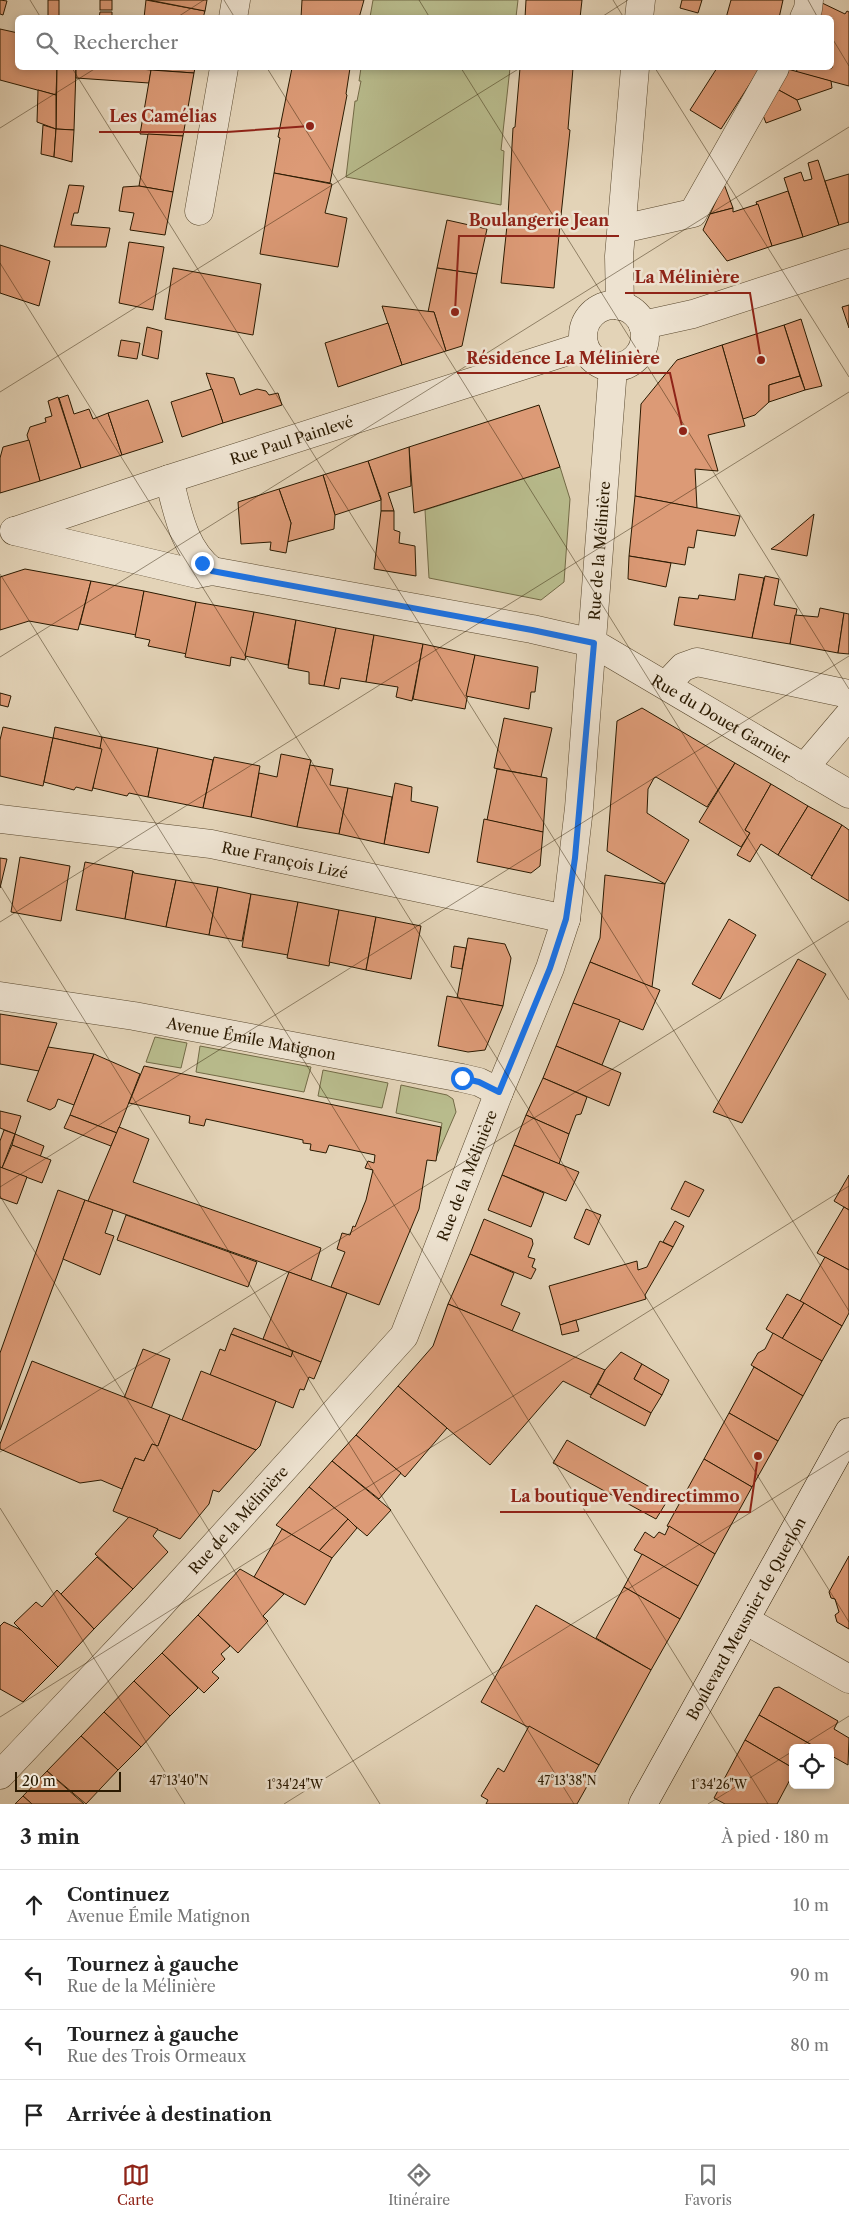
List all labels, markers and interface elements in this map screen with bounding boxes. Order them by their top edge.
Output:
search box [15,15,834,70]
icon: search [33,29,61,57]
text: Rechercher [73,31,178,54]
callout: Les Camélias [99,101,227,132]
text: Les Camélias [109,106,217,126]
callout: Boulangerie Jean [459,205,619,236]
text: Boulangerie Jean [469,210,609,230]
callout: La Mélinière [625,262,750,293]
text: La Mélinière [634,267,740,287]
callout: Résidence La Mélinière [457,342,670,373]
text: Résidence La Mélinière [466,348,660,368]
street label: Rue Paul Painlevé [227,411,355,468]
street label: Rue de la Mélinière [584,480,614,621]
route end [191,552,214,575]
street label: Rue du Douet Garnier [648,670,795,767]
street label: Rue François Lizé [220,837,350,882]
street label: Avenue Émile Matignon [164,1013,338,1064]
route start [451,1067,474,1090]
street label: Rue de la Mélinière [432,1107,501,1244]
street label: Rue de la Mélinière [184,1461,292,1578]
callout: La boutique Vendirectimmo [500,1481,750,1512]
text: La boutique Vendirectimmo [510,1486,740,1506]
street label: Boulevard Meusnier de Querlon [682,1513,810,1723]
map controls [789,1744,834,1789]
button: locate [789,1744,834,1789]
scale bar [15,1769,121,1792]
text: 20 m [22,1772,56,1790]
text: 47°13'40"N [149,1773,209,1788]
text: 47°13'38"N [537,1773,597,1788]
text: 1°34'24"W [267,1777,324,1792]
text: 1°34'26"W [691,1777,748,1792]
text: 3 min [20,1824,80,1849]
text: À pied · 180 m [722,1827,829,1847]
text: Continuez [67,1883,169,1906]
icon: ahead [20,1891,48,1919]
text: 10 m [793,1895,829,1915]
text: Avenue Émile Matignon [67,1906,250,1926]
text: Tournez à gauche [67,1953,239,1976]
icon: left [20,1961,48,1989]
text: 90 m [790,1965,829,1985]
text: Rue de la Mélinière [67,1976,216,1996]
text: Tournez à gauche [67,2023,239,2046]
icon: left [20,2031,48,2059]
text: 80 m [790,2035,829,2055]
text: Rue des Trois Ormeaux [67,2046,246,2066]
icon: arrive [20,2101,48,2129]
text: Arrivée à destination [67,2103,272,2126]
tab: Carte [117,2161,154,2209]
tab: Itinéraire [388,2161,450,2209]
tab: Favoris [684,2161,732,2209]

